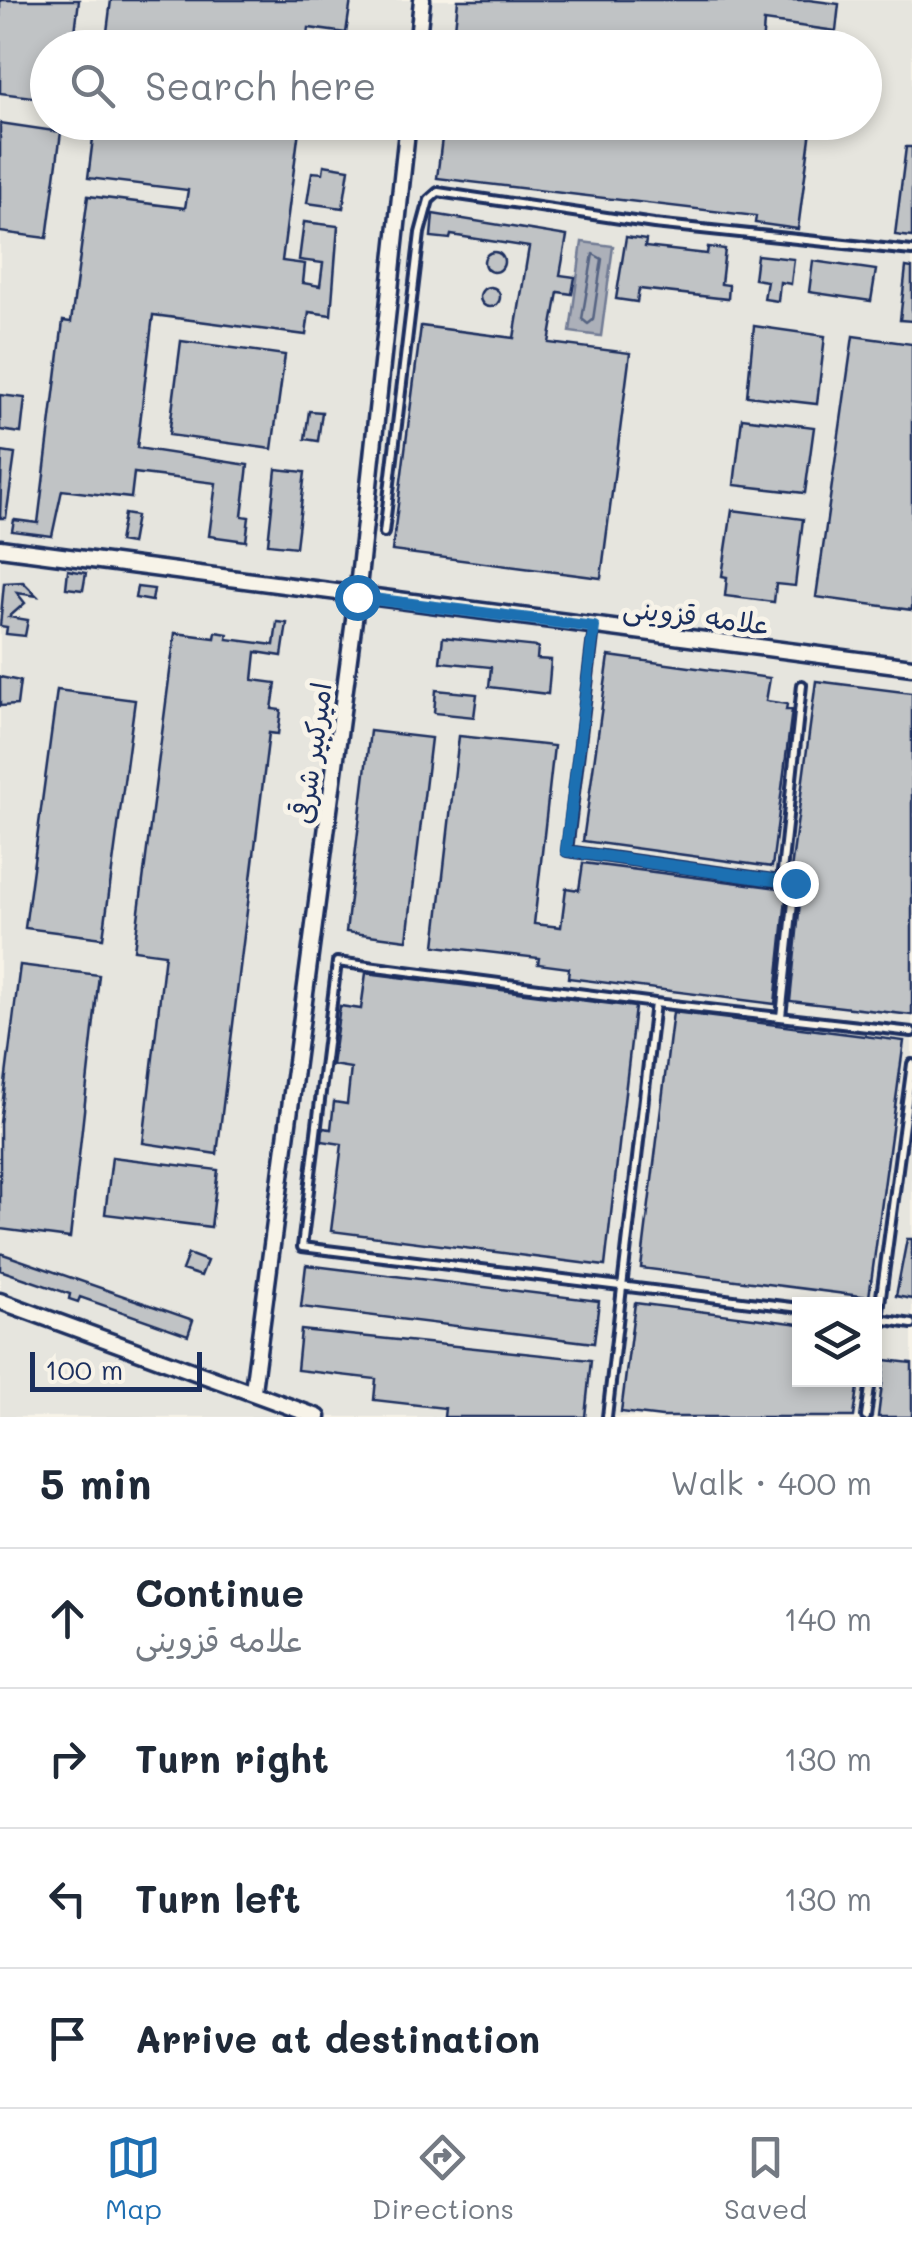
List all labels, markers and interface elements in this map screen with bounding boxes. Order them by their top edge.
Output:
search box [30,30,882,140]
icon: search [65,58,120,113]
text: Search here [145,60,376,110]
route start [335,575,381,621]
street label: علامه قزوینی [621,588,773,643]
street label: امیرکبیر شرقی [283,680,340,826]
route end [773,861,819,907]
map controls [792,1297,882,1387]
button: layers [792,1297,882,1387]
scale bar [30,1347,202,1392]
text: 100 m [45,1351,123,1387]
text: 5 min [40,1455,151,1510]
text: Walk · 400 m [670,1461,872,1503]
text: Continue [135,1567,304,1617]
icon: ahead [40,1591,95,1646]
text: 140 m [783,1597,872,1639]
text: علامه قزوینی [135,1618,304,1660]
icon: right [40,1731,95,1786]
text: Turn right [135,1733,329,1783]
text: 130 m [783,1737,872,1779]
icon: left [40,1871,95,1926]
text: Turn left [135,1873,301,1923]
text: 130 m [783,1877,872,1919]
icon: arrive [40,2011,95,2066]
text: Arrive at destination [135,2013,540,2063]
tab: Map [105,2130,162,2226]
tab: Directions [372,2130,514,2226]
tab: Saved [724,2130,807,2226]

